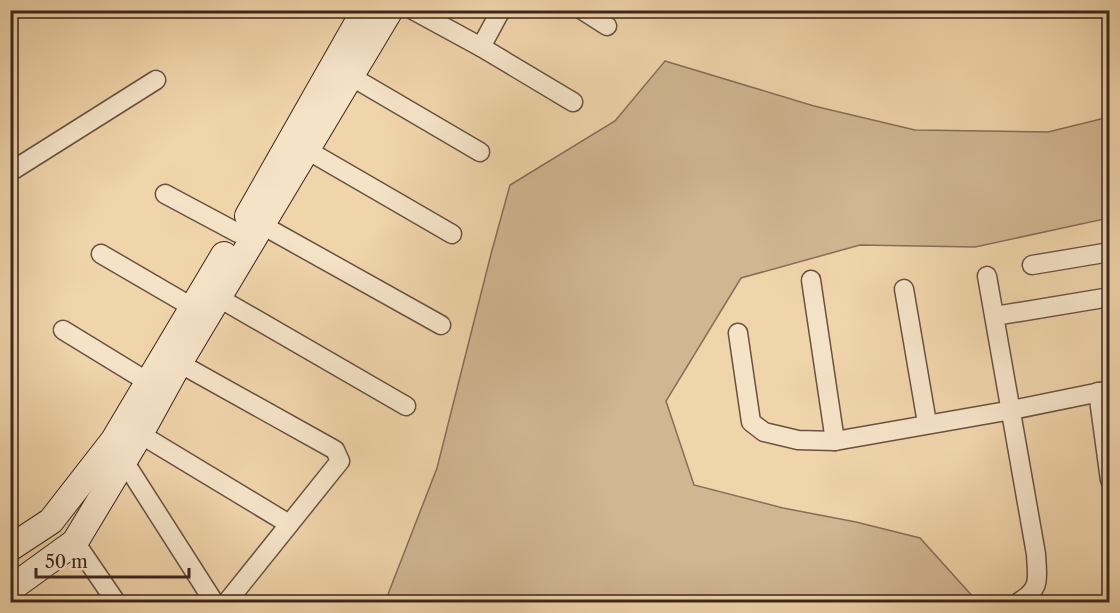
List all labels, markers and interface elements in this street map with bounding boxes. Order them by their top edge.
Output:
scale bar [36,541,189,579]
text: 50 m [45,551,88,573]

